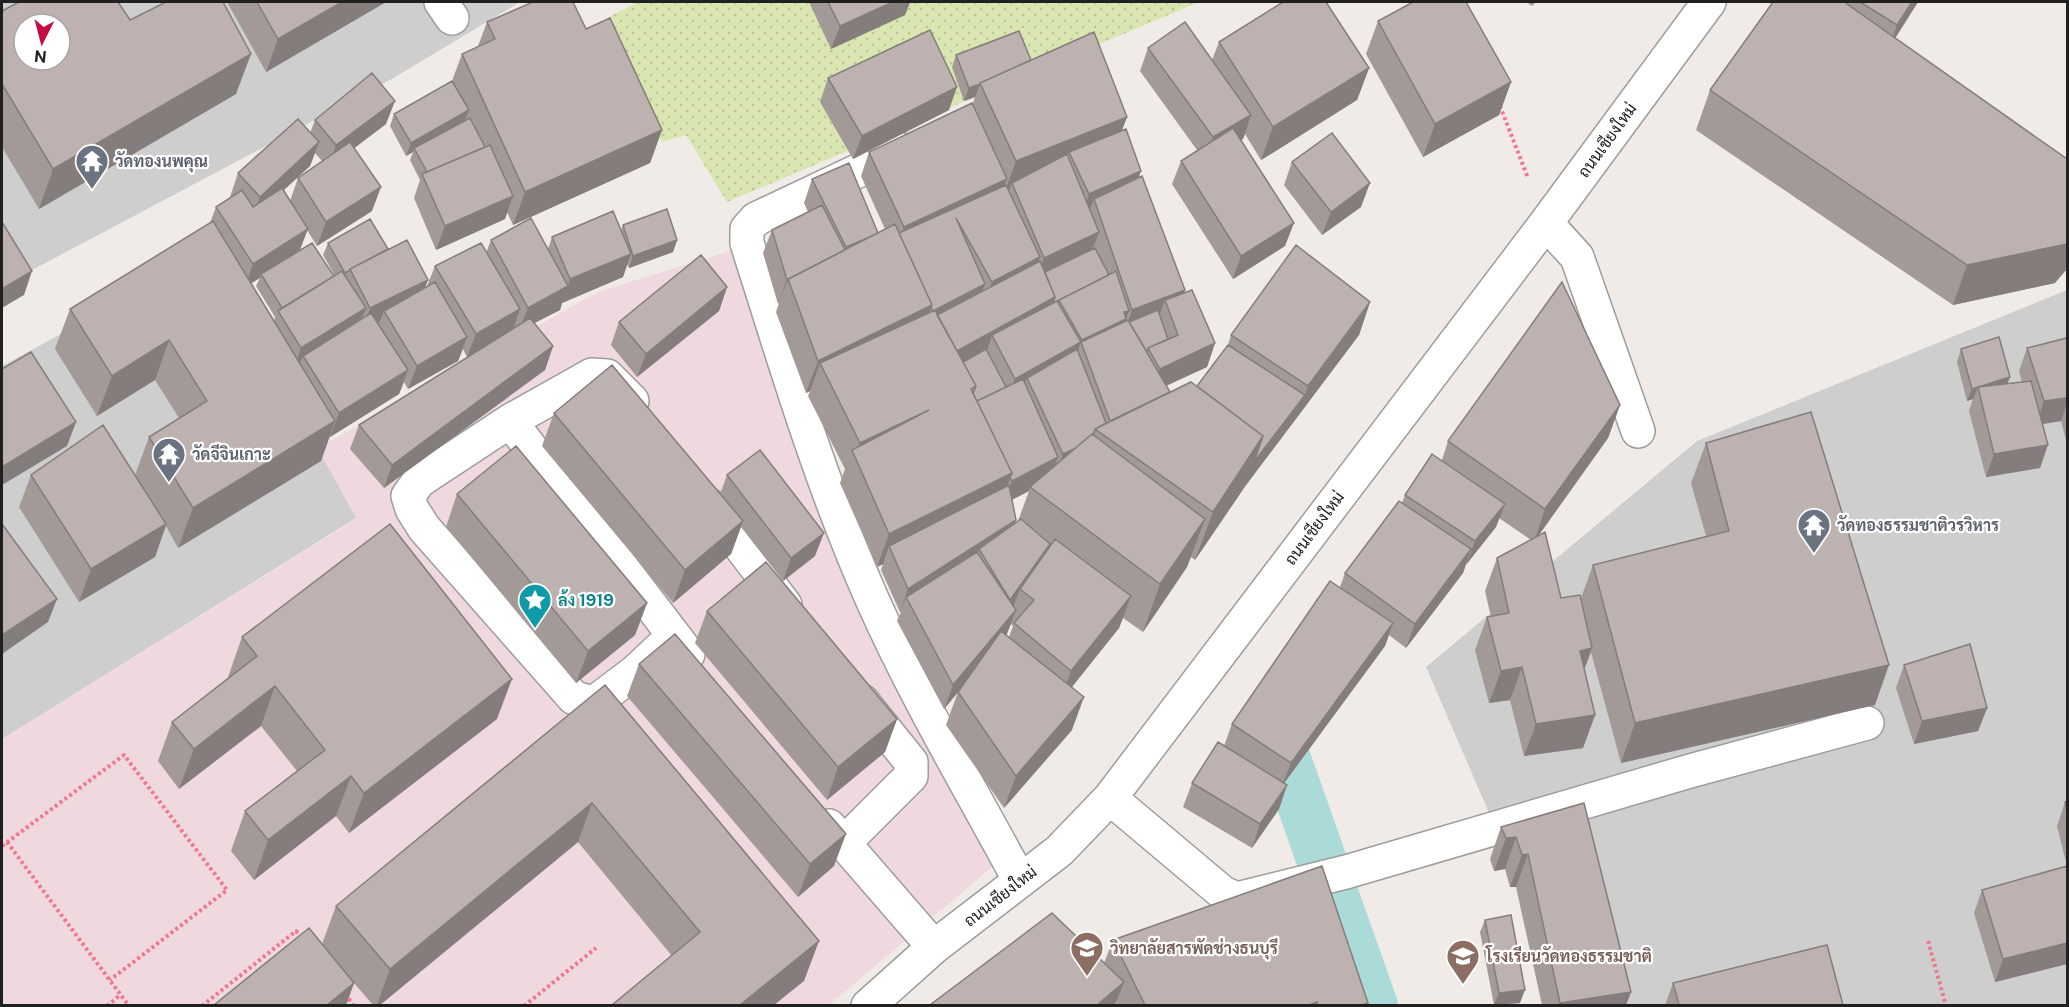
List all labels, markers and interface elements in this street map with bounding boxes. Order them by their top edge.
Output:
north arrow [12,12,72,72]
text: N [33,46,48,67]
street label: ถนนเชียงใหม่ [1573,98,1641,181]
temple icon: วัดทองนพคุณ [74,143,110,190]
place label: วัดทองนพคุณ [115,151,208,173]
temple icon: วัดจีจินเกาะ [151,436,187,483]
place label: วัดจีจินเกาะ [192,444,271,464]
street label: ถนนเชียงใหม่ [1279,487,1348,569]
temple icon: วัดทองธรรมชาติวรวิหาร [1796,507,1832,554]
place label: วัดทองธรรมชาติวรวิหาร [1837,515,1999,535]
place icon: ล้ง 1919 [517,582,553,629]
place label: ล้ง 1919 [558,589,614,610]
street label: ถนนเชียงใหม่ [959,861,1040,931]
school or university icon: วิทยาลัยสารพัดช่างธนบุรี [1069,930,1105,977]
place label: วิทยาลัยสารพัดช่างธนบุรี [1109,938,1278,960]
school or university icon: โรงเรียนวัดทองธรรมชาติ [1445,938,1481,985]
place label: โรงเรียนวัดทองธรรมชาติ [1485,945,1652,966]

